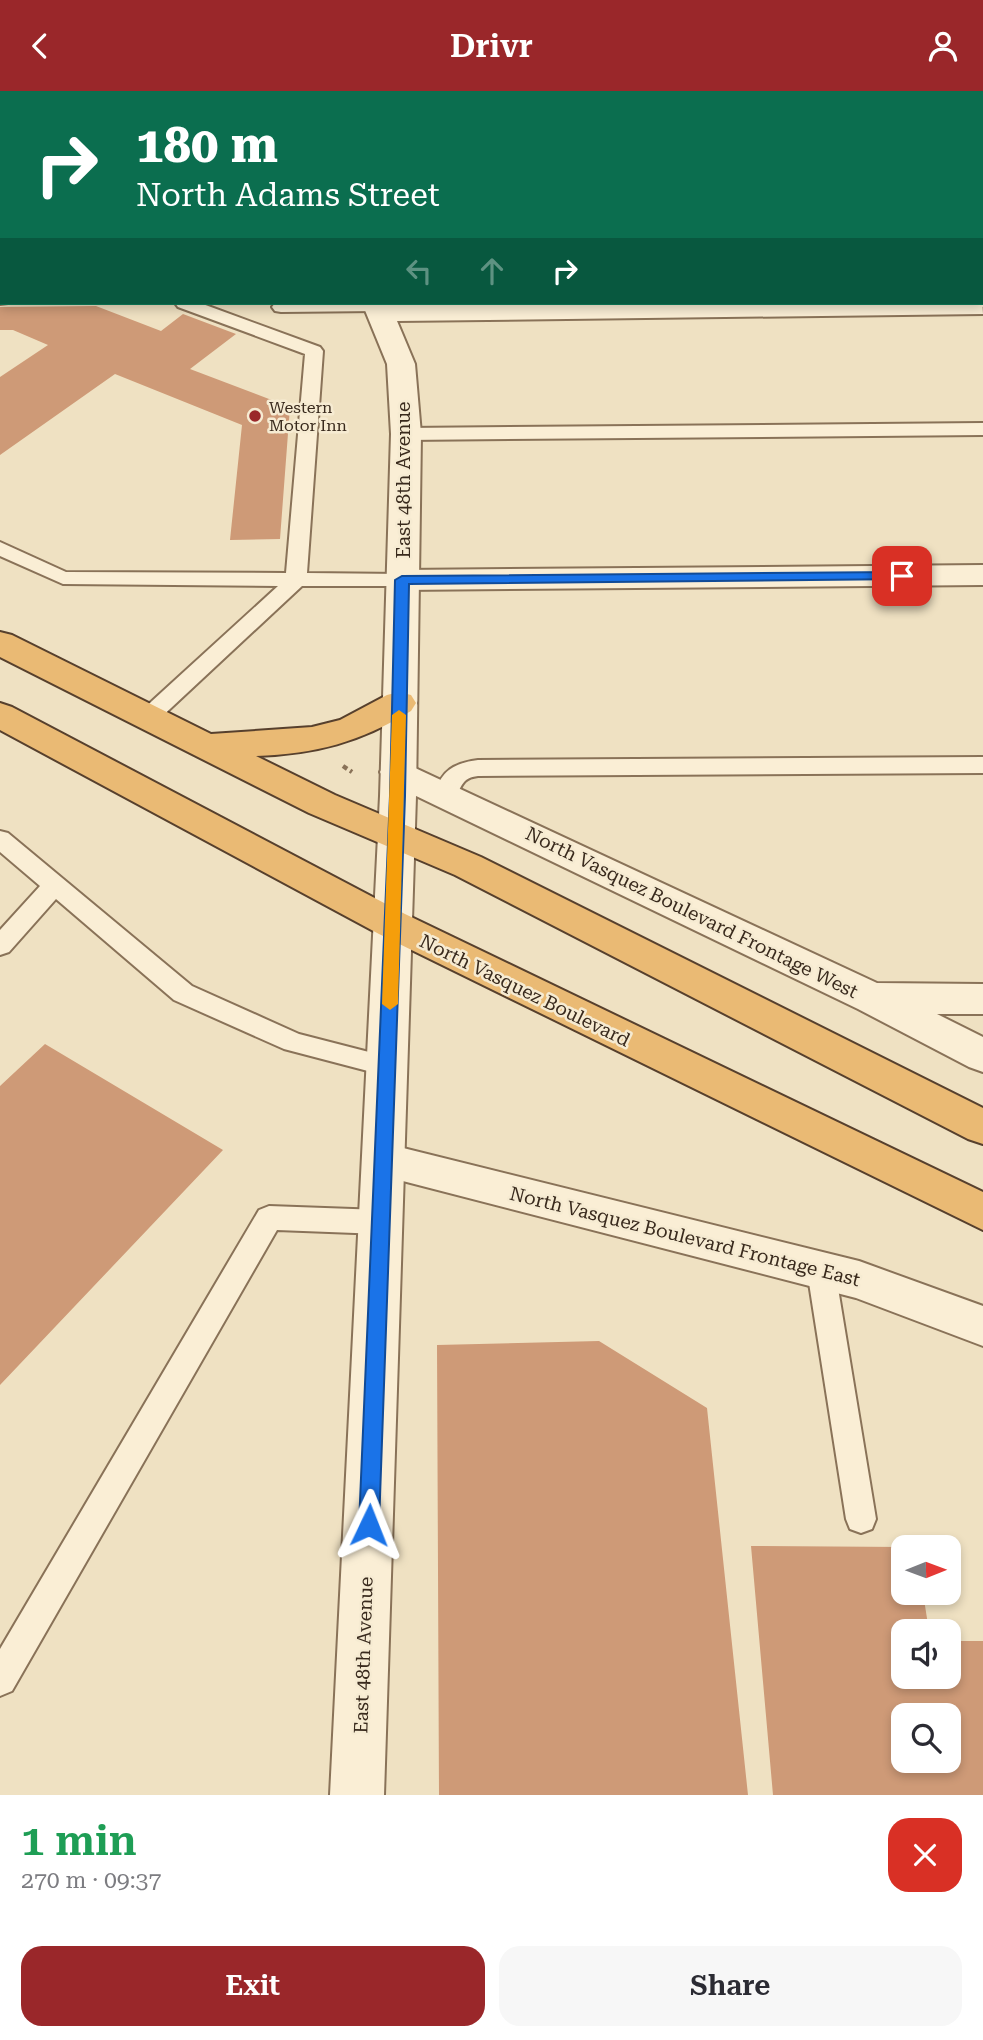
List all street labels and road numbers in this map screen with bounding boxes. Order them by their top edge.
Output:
street label: East 48th Avenue [392,401,415,559]
street label: North Vasquez Boulevard Frontage West [522,821,862,1003]
street label: North Vasquez Boulevard [416,929,634,1051]
street label: North Vasquez Boulevard Frontage East [507,1182,863,1291]
street label: East 48th Avenue [349,1576,378,1734]

